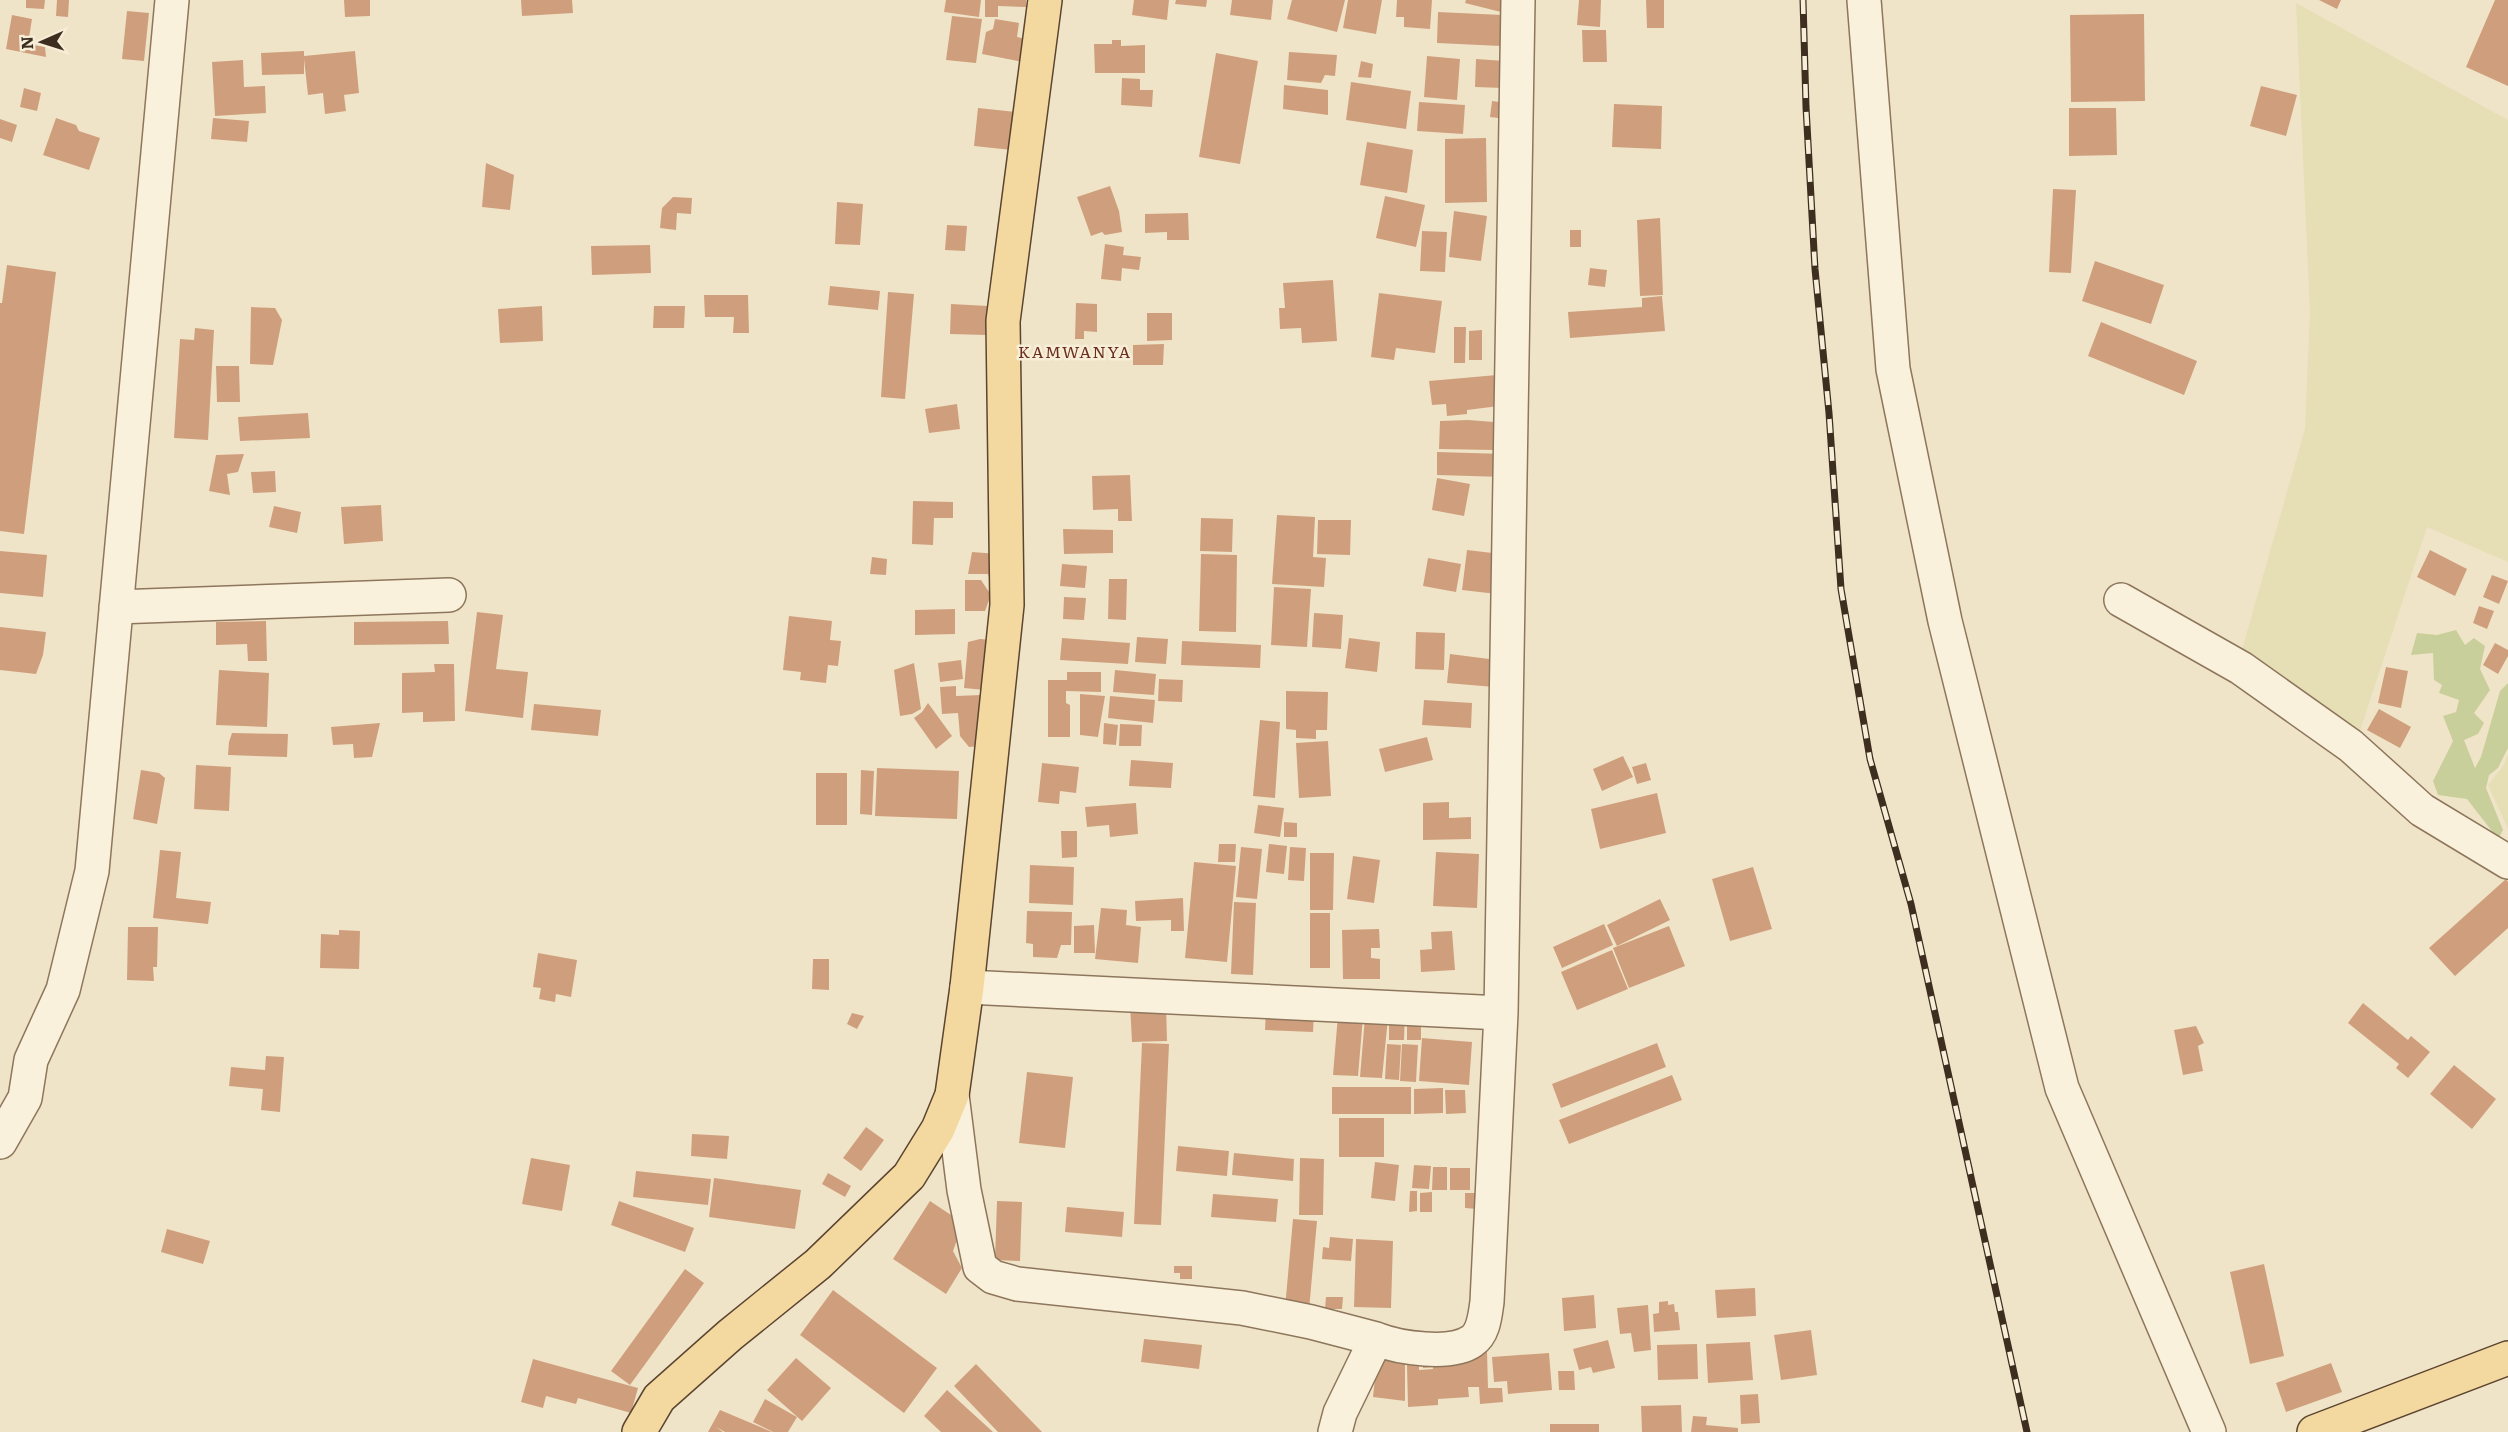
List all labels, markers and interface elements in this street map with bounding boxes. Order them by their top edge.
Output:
north arrow [12,12,72,72]
text: N [14,35,38,50]
district label: KAMWANYA [1018,339,1132,363]

